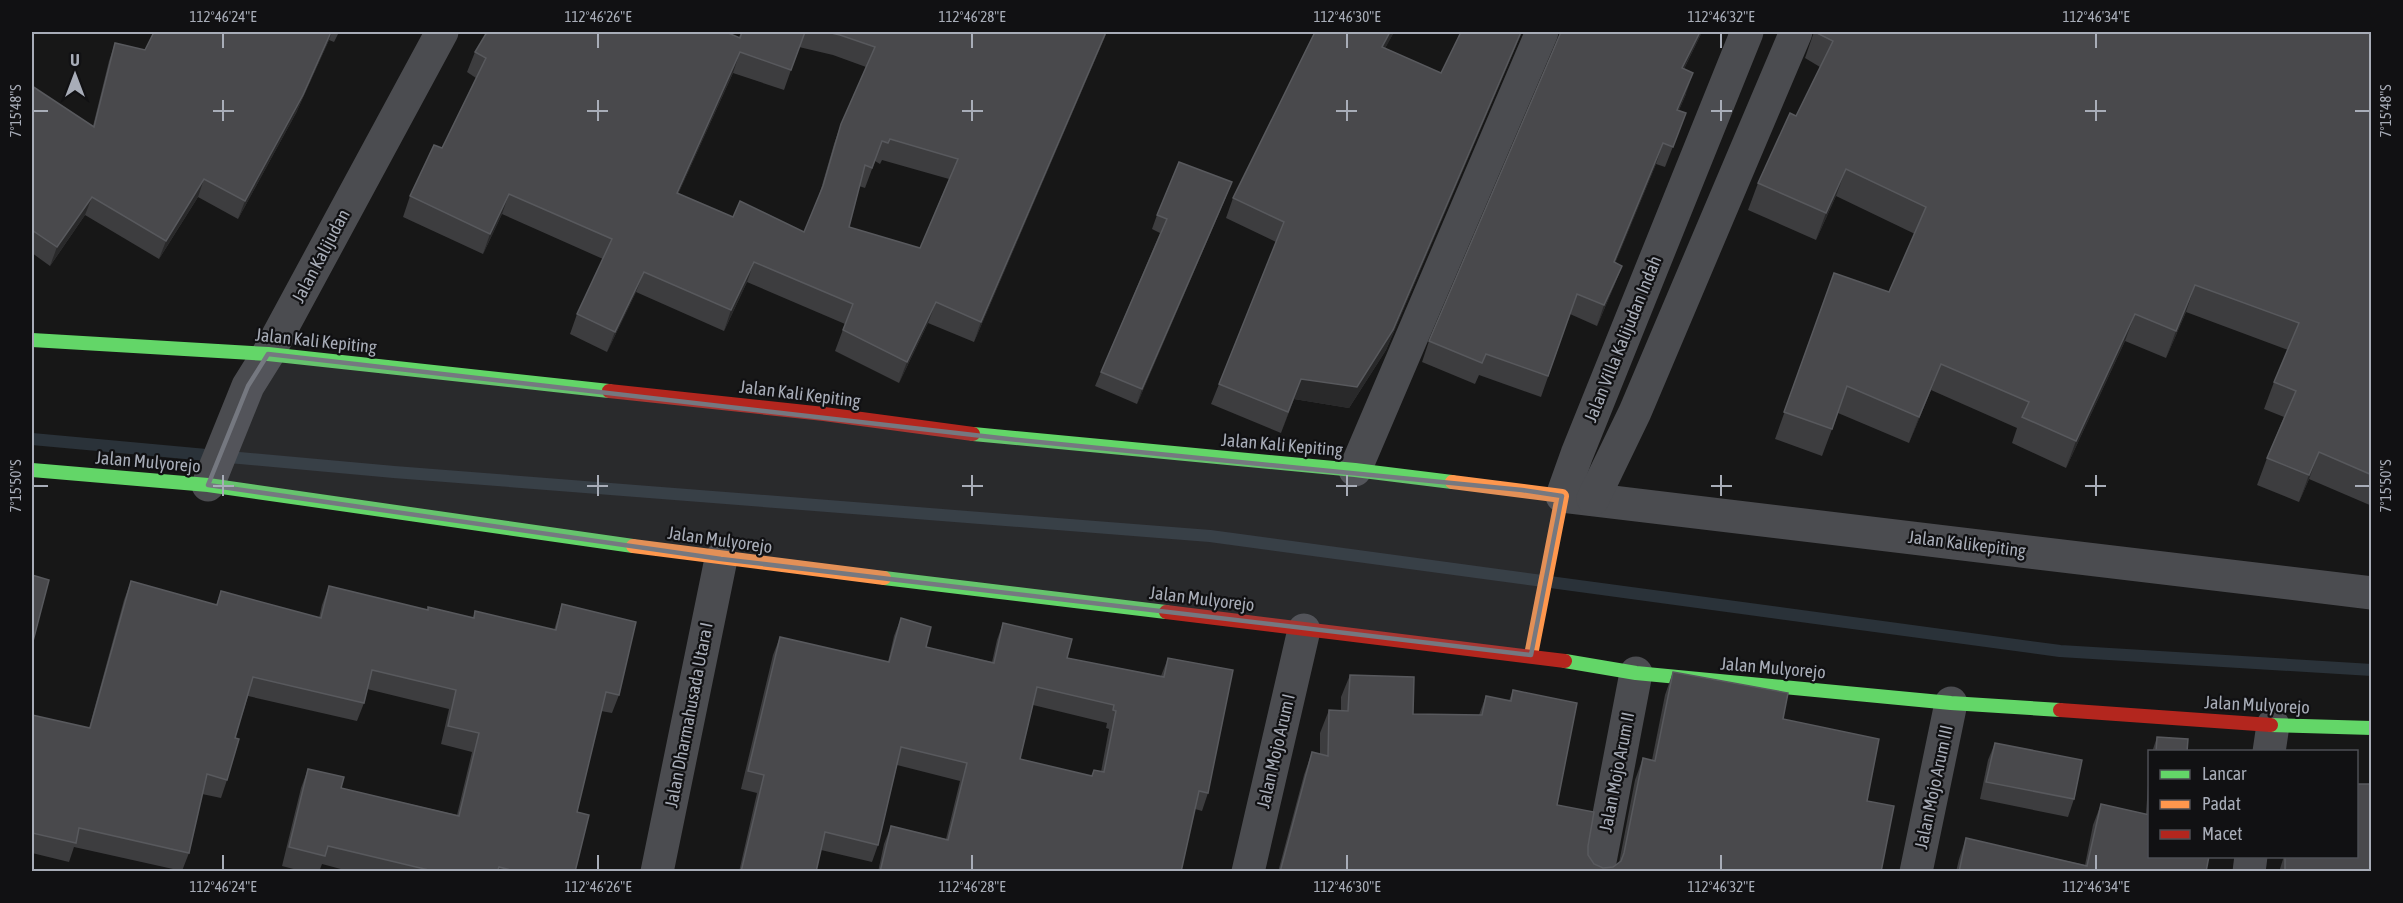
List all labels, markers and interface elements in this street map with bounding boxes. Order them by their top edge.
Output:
text: 112°46'24"E [189,8,257,25]
text: 112°46'26"E [564,8,632,25]
text: 112°46'28"E [938,8,1006,25]
text: 112°46'30"E [1313,8,1381,25]
text: 112°46'32"E [1687,8,1755,25]
text: 112°46'34"E [2062,8,2130,25]
north arrow [45,45,105,105]
text: U [70,51,80,69]
text: 7°15'48"S [7,84,24,138]
text: 7°15'48"S [2377,84,2394,138]
street label: Jalan Kalijudan [287,206,354,306]
street label: Jalan Villa Kalijudan Indah [1580,253,1666,425]
street label: Jalan Kali Kepiting [254,324,378,357]
street label: Jalan Kali Kepiting [738,376,862,411]
street label: Jalan Kali Kepiting [1220,429,1344,460]
street label: Jalan Mulyorejo [95,446,202,477]
text: 7°15'50"S [7,459,24,513]
text: 7°15'50"S [2377,459,2394,513]
street label: Jalan Mulyorejo [666,522,774,557]
street label: Jalan Kalikepiting [1907,526,2027,561]
street label: Jalan Mulyorejo [1148,582,1256,615]
street label: Jalan Dharmahusada Utara I [660,620,717,809]
street label: Jalan Mulyorejo [1720,652,1827,683]
street label: Jalan Mulyorejo [2204,691,2310,718]
street label: Jalan Mojo Arum I [1252,692,1299,810]
street label: Jalan Mojo Arum II [1595,710,1638,834]
street label: Jalan Mojo Arum III [1910,723,1957,851]
legend [2148,750,2358,858]
text: Lancar [2202,763,2247,784]
text: Padat [2202,793,2241,814]
text: Macet [2202,823,2242,844]
text: 112°46'24"E [189,878,257,895]
text: 112°46'26"E [564,878,632,895]
text: 112°46'28"E [938,878,1006,895]
text: 112°46'30"E [1313,878,1381,895]
text: 112°46'32"E [1687,878,1755,895]
text: 112°46'34"E [2062,878,2130,895]

